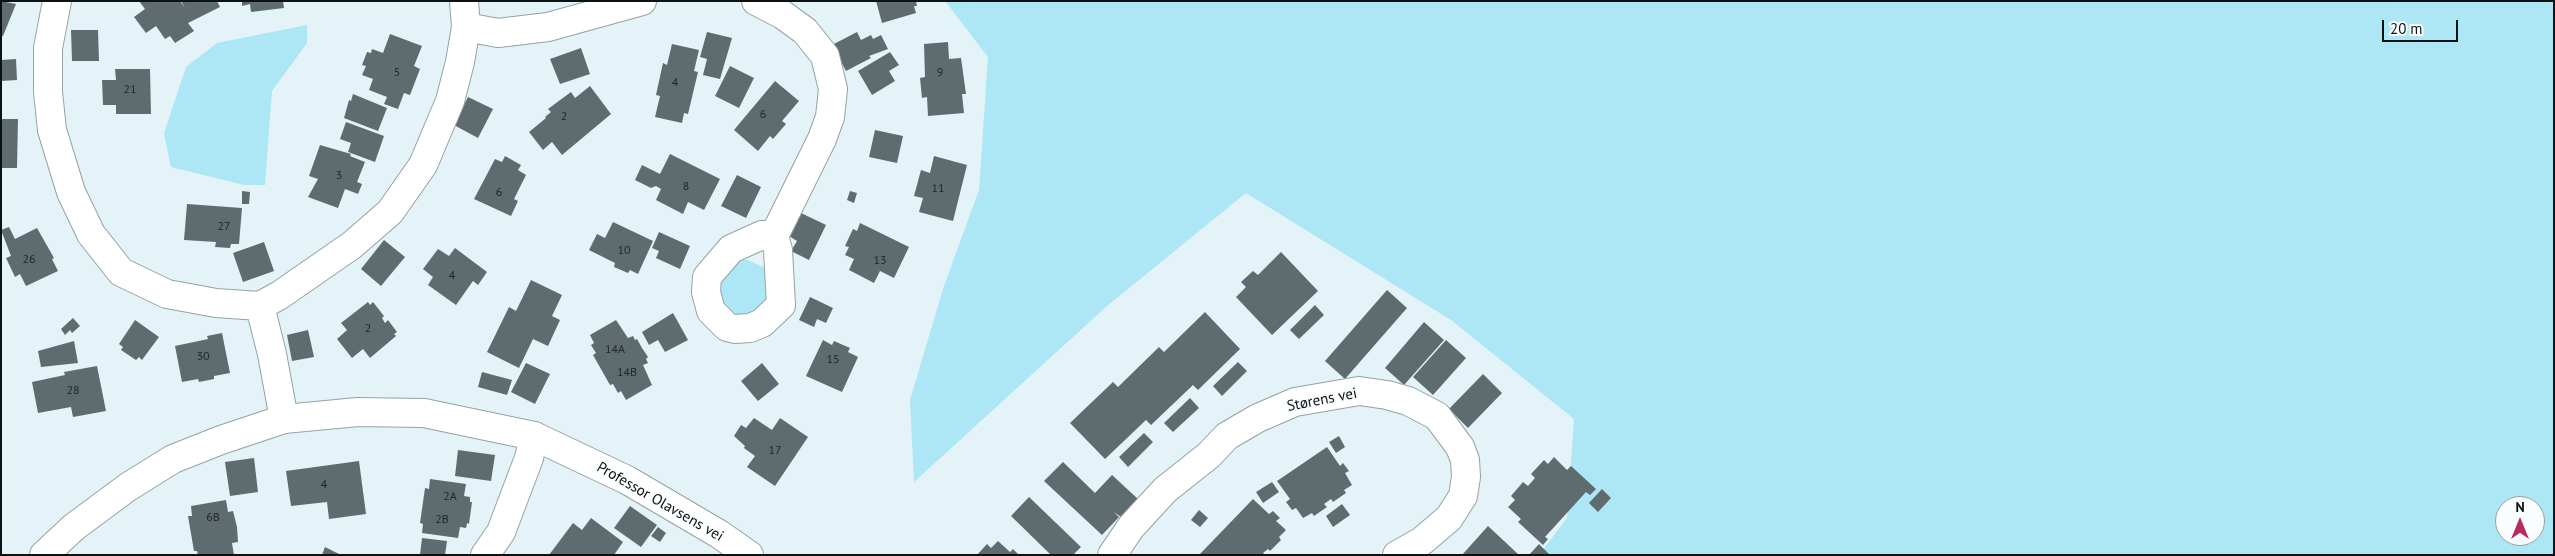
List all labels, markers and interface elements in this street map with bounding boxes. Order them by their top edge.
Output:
scale bar [2385,10,2461,42]
text: 20 m [2390,19,2423,38]
house number: 5 [394,66,400,80]
house number: 9 [937,66,943,80]
house number: 4 [672,76,678,90]
house number: 21 [123,83,137,97]
house number: 6 [760,108,766,122]
house number: 2 [561,110,567,124]
house number: 3 [336,169,342,183]
house number: 8 [683,180,689,194]
house number: 11 [931,182,945,196]
house number: 6 [496,186,502,200]
house number: 27 [217,220,231,234]
house number: 10 [617,244,631,258]
house number: 26 [22,253,36,267]
house number: 13 [873,254,887,268]
house number: 4 [449,269,455,283]
house number: 2 [365,322,371,336]
house number: 14A [605,343,625,357]
house number: 30 [196,350,210,364]
house number: 15 [826,353,840,367]
house number: 14B [617,366,637,380]
house number: 28 [66,384,80,398]
street label: Størens vei [1285,384,1359,416]
house number: 17 [768,444,782,458]
street label: Professor Olavsens vei [593,458,727,546]
house number: 4 [321,478,327,492]
house number: 2A [443,490,457,504]
north arrow [2495,496,2545,546]
text: N [2515,498,2525,516]
house number: 6B [206,511,220,525]
house number: 2B [435,513,449,527]

